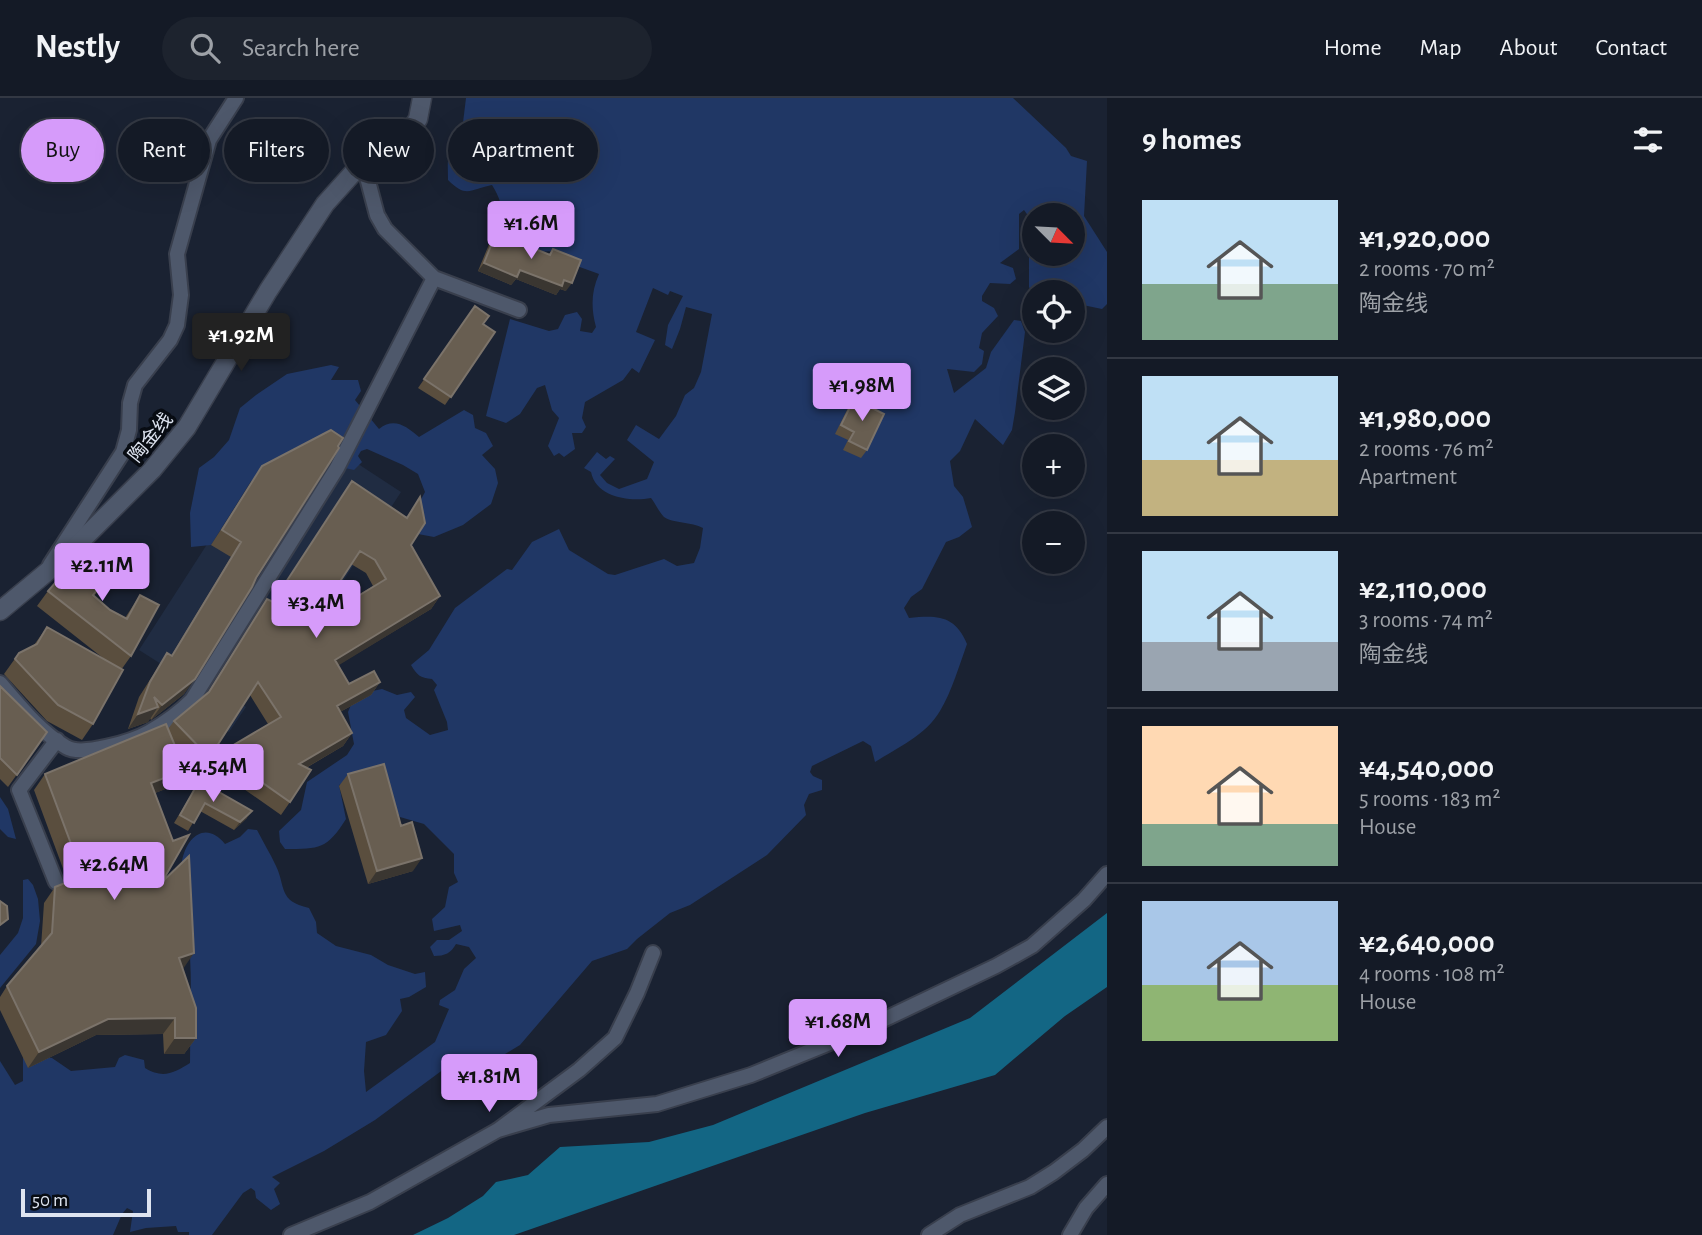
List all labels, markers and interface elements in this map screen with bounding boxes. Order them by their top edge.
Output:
search box [162,17,652,80]
icon: search [186,29,224,67]
text: Nestly [35,31,120,64]
text: Search here [242,35,360,61]
text: Home [1324,36,1382,60]
text: Map [1420,36,1462,60]
text: About [1500,36,1557,60]
text: Contact [1595,36,1667,60]
chip: Buy [21,119,104,182]
chip: Rent [118,119,210,182]
chip: Filters [224,119,329,182]
chip: New [343,119,434,182]
chip: Apartment [448,119,598,182]
icon: filters [1629,121,1667,159]
text: 9 homes [1142,125,1242,155]
pin: ¥1.6M [482,202,580,261]
north arrow [1022,203,1085,266]
map controls [1022,203,1085,574]
text: ¥1.6M [503,212,559,235]
text: ¥1,920,000 [1359,223,1490,253]
icon: home [1198,228,1282,312]
text: 2 rooms · 70 m² [1359,258,1495,281]
button: locate [1022,280,1085,343]
text: 陶金线 [1359,293,1428,316]
pin: ¥1.92M [184,314,298,373]
text: ¥1.92M [208,324,274,347]
button: layers [1022,357,1085,420]
pin: ¥1.98M [805,364,919,423]
text: ¥1.98M [829,374,895,397]
text: ¥1,980,000 [1359,403,1491,433]
icon: home [1198,404,1282,488]
street label: 陶金线 [124,409,176,466]
button: + [1022,434,1085,497]
text: 2 rooms · 76 m² [1359,438,1493,461]
text: Apartment [1359,466,1457,489]
button: − [1022,511,1085,574]
pin: ¥2.11M [45,544,159,603]
text: ¥2.11M [70,554,134,577]
text: ¥2,110,000 [1359,574,1487,604]
icon: home [1198,579,1282,663]
pin: ¥3.4M [267,580,365,640]
text: ¥3.4M [287,591,345,614]
text: 3 rooms · 74 m² [1359,609,1493,632]
text: 陶金线 [1359,644,1428,667]
pin: ¥4.54M [156,744,270,804]
text: ¥4,540,000 [1359,753,1494,783]
icon: home [1198,754,1282,838]
text: ¥4.54M [179,755,247,778]
text: 5 rooms · 183 m² [1359,788,1500,811]
text: House [1359,816,1416,839]
pin: ¥2.64M [57,842,171,902]
text: ¥2.64M [79,853,149,876]
text: ¥2,640,000 [1359,928,1495,958]
icon: home [1198,929,1282,1013]
text: 4 rooms · 108 m² [1359,963,1505,986]
text: House [1359,991,1416,1014]
pin: ¥1.68M [781,1000,895,1059]
text: ¥1.68M [805,1010,871,1033]
pin: ¥1.81M [432,1054,546,1114]
text: ¥1.81M [457,1065,521,1088]
scale bar [21,1186,150,1218]
text: 50 m [32,1191,68,1210]

